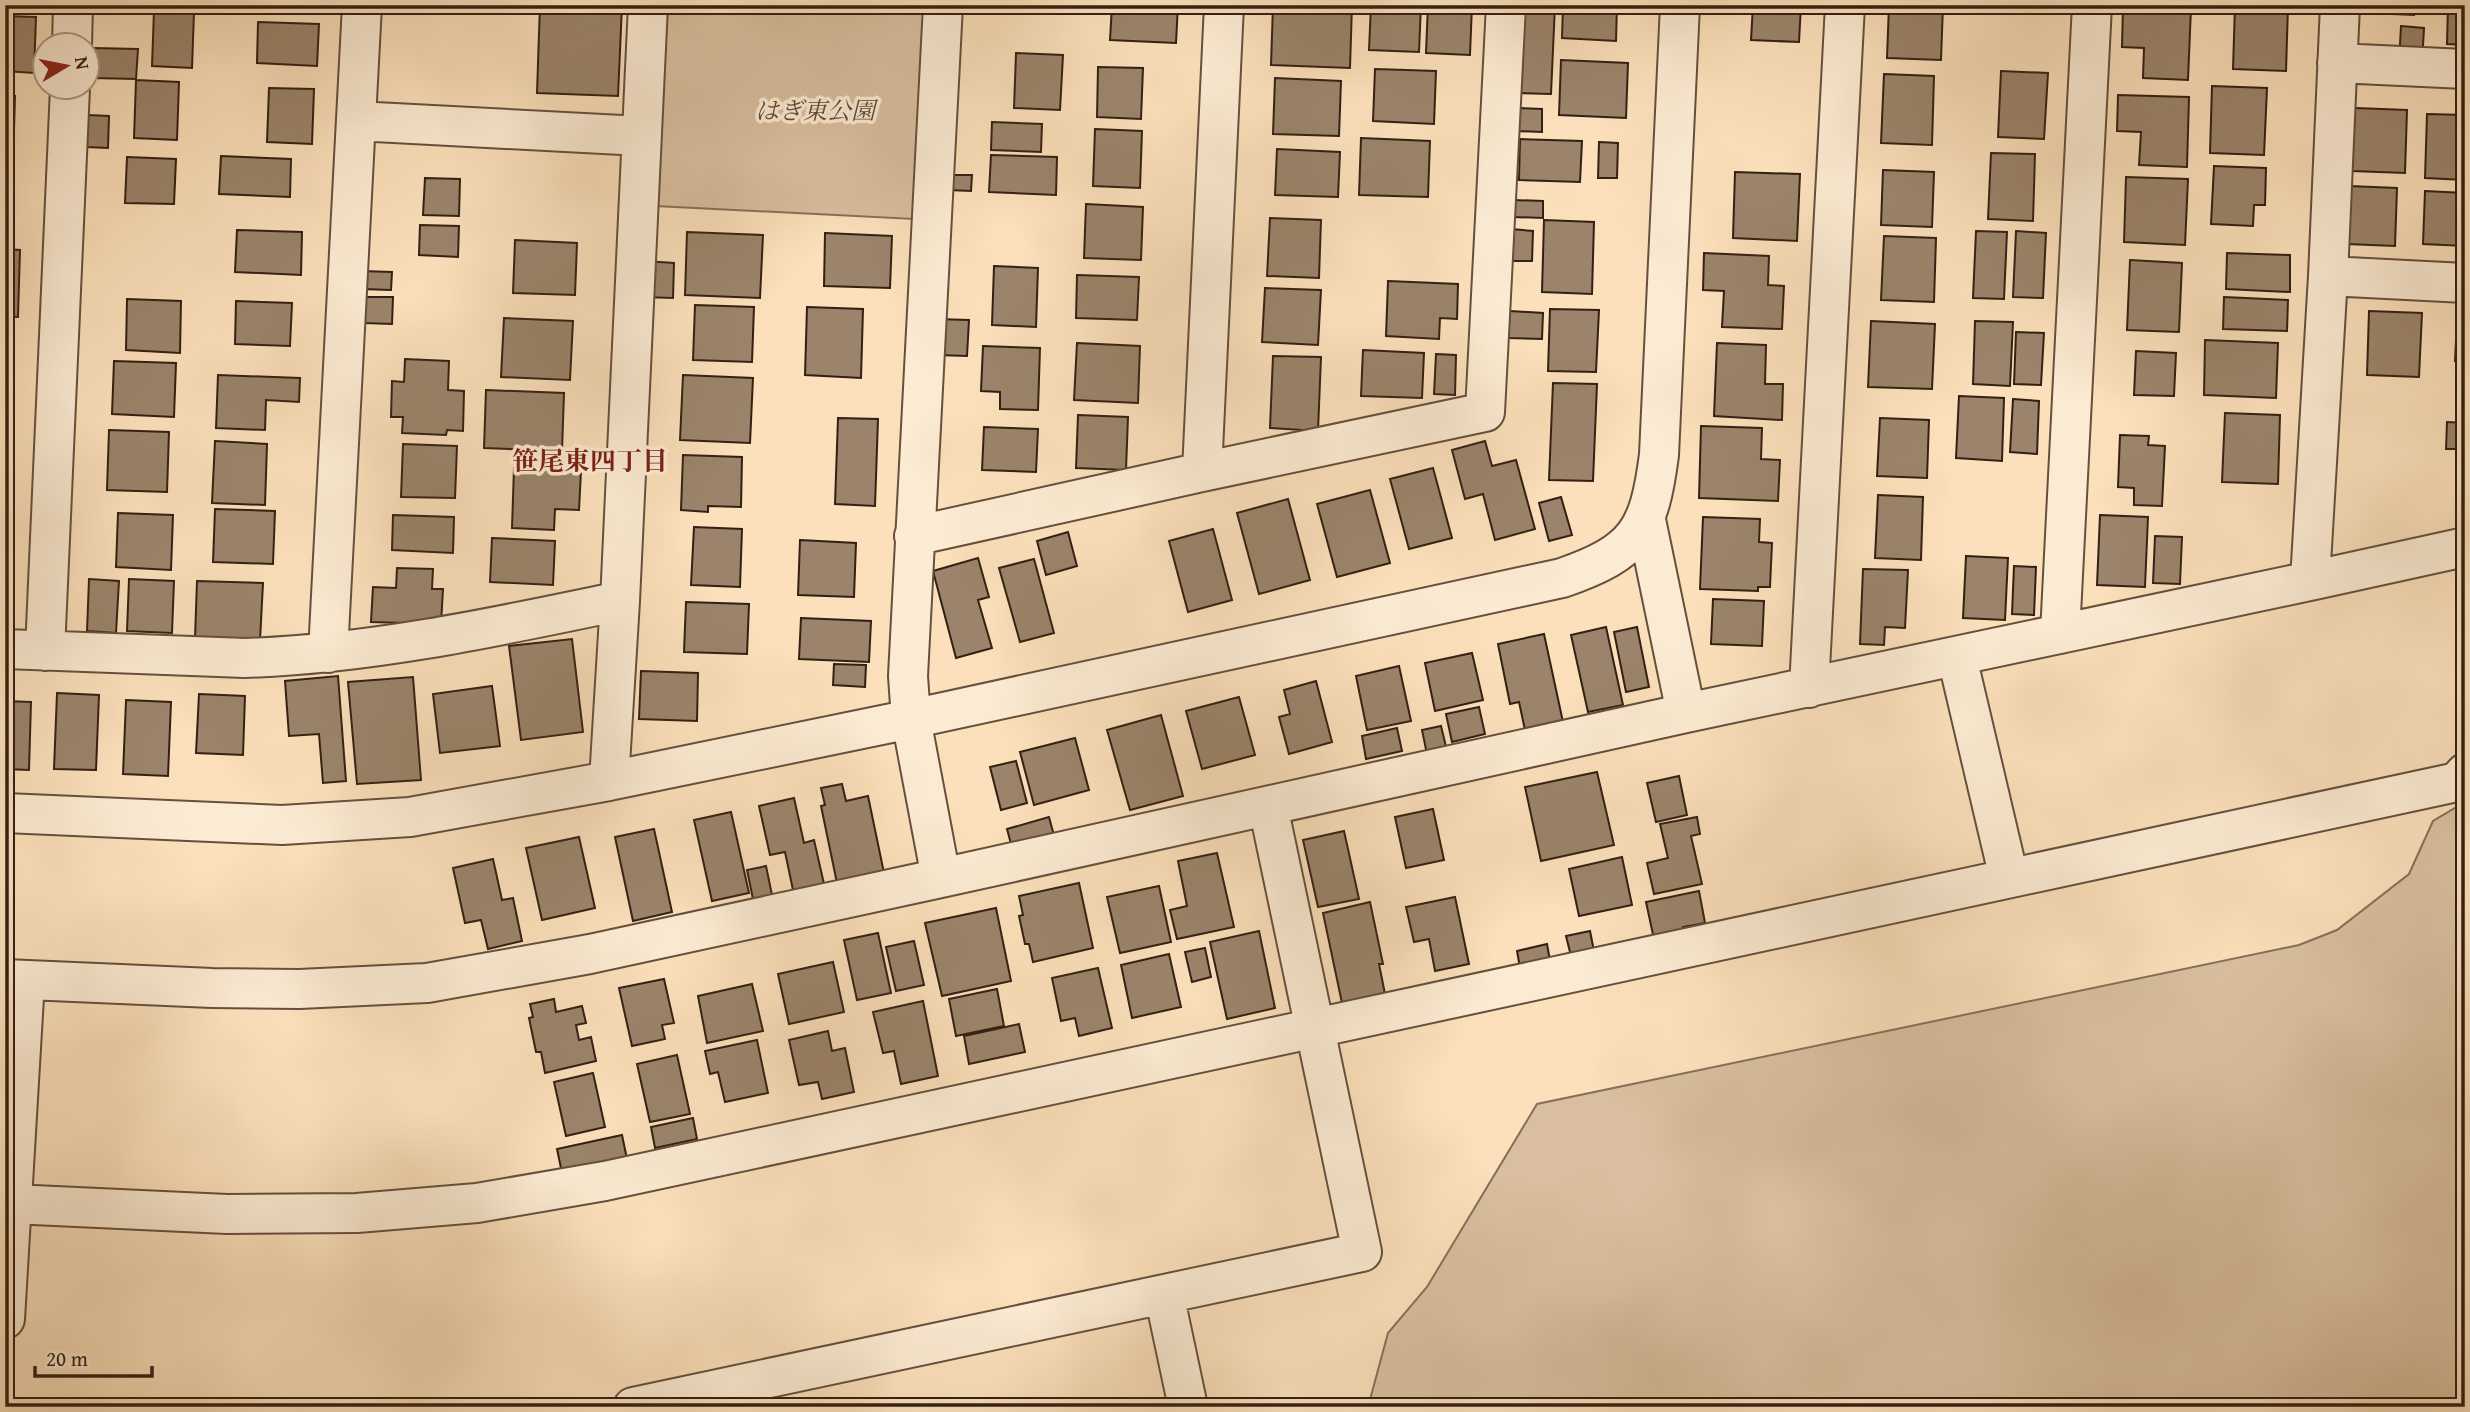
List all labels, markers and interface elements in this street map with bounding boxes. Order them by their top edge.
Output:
north arrow [32,32,102,102]
text: N [68,54,98,72]
park label: はぎ東公園 [755,93,879,128]
district label: 笹尾東四丁目 [512,441,668,480]
scale bar [35,1335,152,1379]
text: 20 m [46,1343,88,1374]

